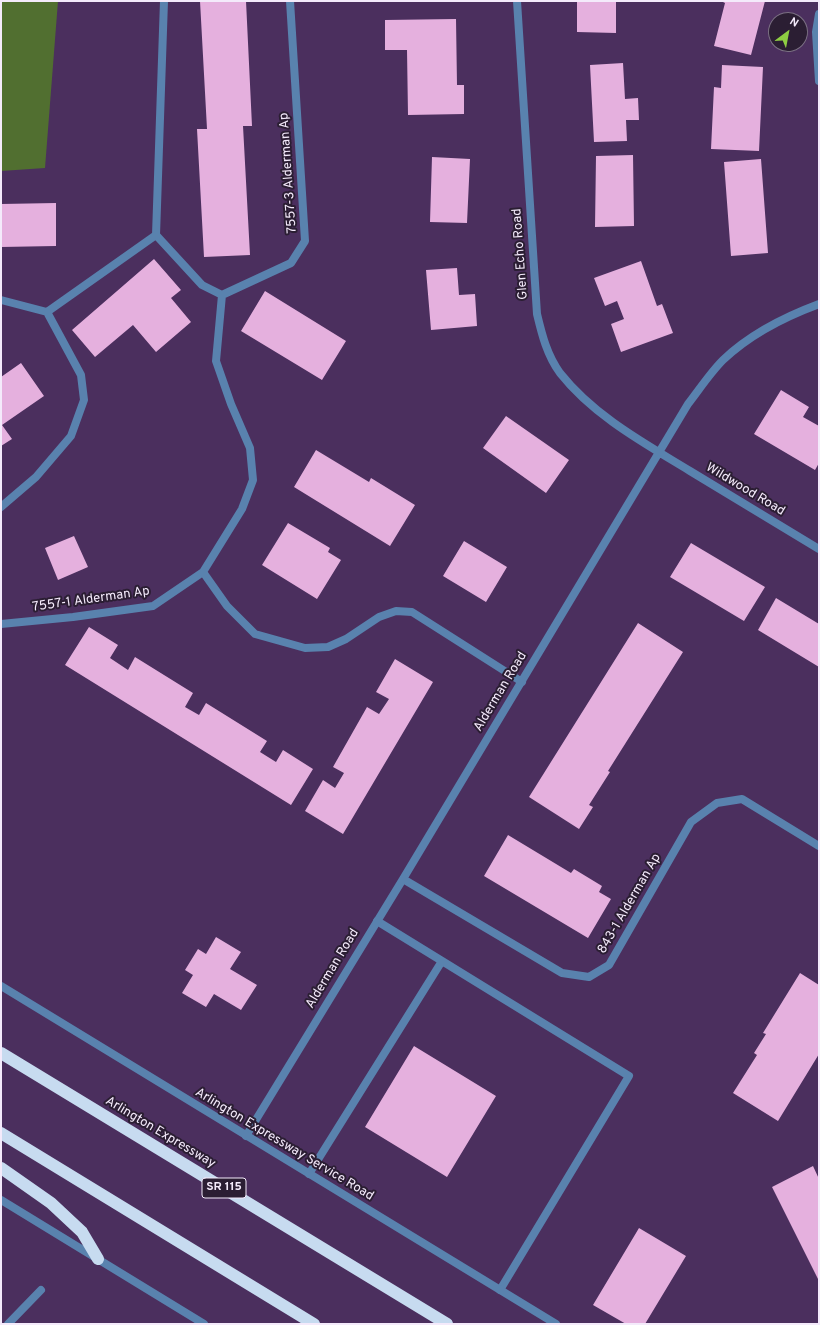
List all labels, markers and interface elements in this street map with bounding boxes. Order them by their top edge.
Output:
north arrow [768,12,808,52]
text: N [787,15,801,31]
street label: 7557-3 Alderman Ap [277,112,301,234]
street label: Glen Echo Road [510,208,532,300]
street label: Wildwood Road [703,460,787,520]
street label: 7557-1 Alderman Ap [31,584,151,616]
street label: Alderman Road [471,649,531,735]
street label: 843-1 Alderman Ap [595,851,665,957]
street label: Alderman Road [303,926,363,1012]
street label: Arlington Expressway Service Road [192,1085,376,1205]
street label: Arlington Expressway [102,1094,218,1172]
road number: SR 115 [202,1178,246,1198]

